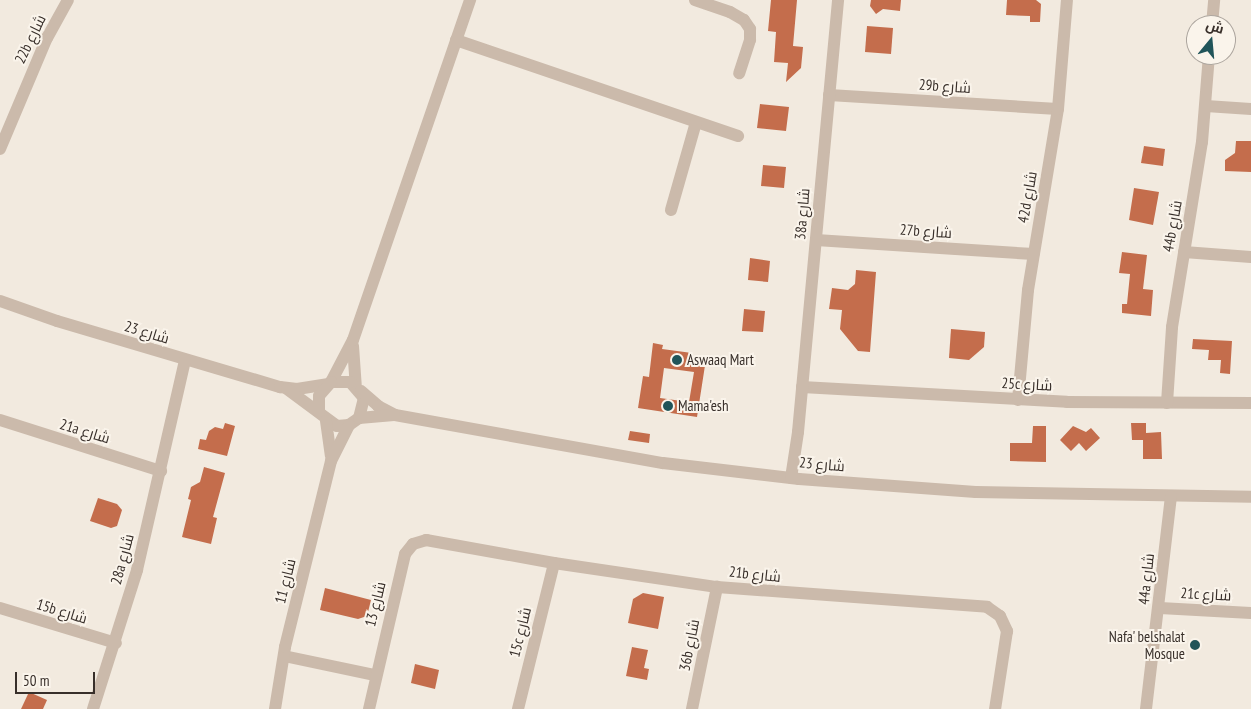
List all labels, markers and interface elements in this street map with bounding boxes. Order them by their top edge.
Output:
street label: 22b شارع [10,12,50,66]
north arrow [1186,15,1236,65]
text: ش [1204,15,1226,38]
street label: 29b شارع [918,75,972,97]
street label: 42d شارع [1014,170,1040,224]
street label: 38a شارع [791,187,813,241]
street label: 44b شارع [1159,199,1185,253]
street label: 27b شارع [899,220,953,242]
street label: شارع 23 [123,317,171,347]
place label: Aswaaq Mart [687,351,754,369]
marker: Aswaaq Mart [671,354,683,366]
street label: 25c شارع [1001,374,1053,394]
place label: Mama'esh [678,397,729,415]
marker: Mama'esh [662,400,674,412]
street label: 21a شارع [58,415,112,447]
street label: شارع 23 [798,453,846,475]
street label: 28a شارع [107,532,137,586]
street label: 44a شارع [1134,552,1158,606]
street label: شارع 11 [271,557,299,605]
street label: 21b شارع [728,562,782,586]
street label: شارع 13 [361,580,389,628]
street label: 21c شارع [1180,584,1232,604]
street label: 15b شارع [34,595,90,627]
street label: 15c شارع [505,605,535,659]
street label: 36b شارع [675,618,703,672]
place label: Nafa' belshalat Mosque [1108,627,1185,662]
marker: Nafa' belshalat Mosque [1189,639,1201,651]
scale bar [18,662,98,694]
text: 50 m [23,671,49,690]

